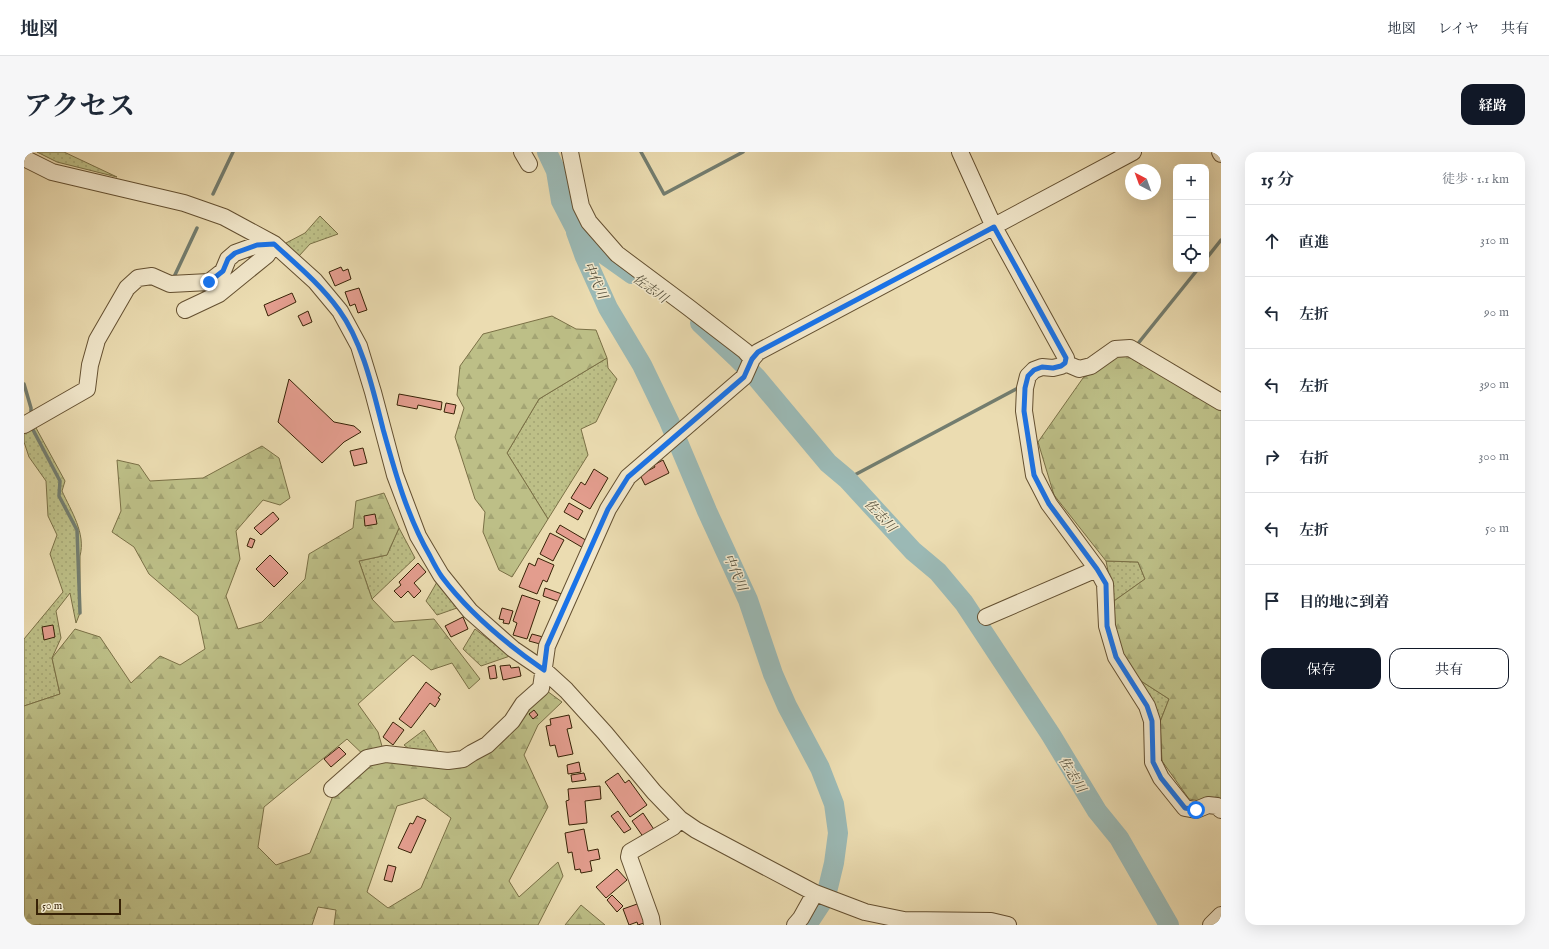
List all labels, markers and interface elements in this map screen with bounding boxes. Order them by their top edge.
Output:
text: 地図 [20,18,58,42]
text: 地図 [1388,20,1416,38]
text: レイヤ [1438,20,1479,38]
text: 共有 [1501,20,1529,38]
button: 経路 [1461,84,1525,125]
text: アクセス [24,90,135,125]
north arrow [1125,164,1161,200]
map controls [1173,164,1209,272]
button: + [1173,164,1209,200]
text: 15 分 [1261,170,1294,191]
text: 徒歩 · 1.1 km [1442,171,1509,188]
button: − [1173,200,1209,236]
icon: ahead [1261,230,1283,252]
text: 310 m [1480,232,1509,249]
text: 直進 [1299,233,1329,252]
button: locate [1173,236,1209,272]
water label: 中代川 [579,259,611,304]
water label: 佐志川 [629,271,673,309]
route end [200,273,218,291]
icon: left [1261,302,1283,324]
text: 90 m [1484,304,1509,321]
text: 左折 [1299,305,1329,324]
icon: left [1261,374,1283,396]
text: 390 m [1479,376,1509,393]
text: 左折 [1299,377,1329,396]
icon: right [1261,446,1283,468]
text: 300 m [1478,448,1509,465]
text: 右折 [1299,449,1329,468]
water label: 佐志川 [860,496,901,538]
icon: left [1261,518,1283,540]
text: 50 m [1485,520,1509,537]
text: 左折 [1299,521,1329,540]
water label: 中代川 [719,551,751,596]
icon: arrive [1261,590,1283,612]
text: 目的地に到着 [1299,593,1389,612]
button: 保存 [1261,648,1381,689]
button: 共有 [1389,648,1509,689]
water label: 佐志川 [1054,754,1090,798]
route start [1187,801,1205,819]
scale bar [36,897,121,916]
text: 50 m [42,899,62,913]

